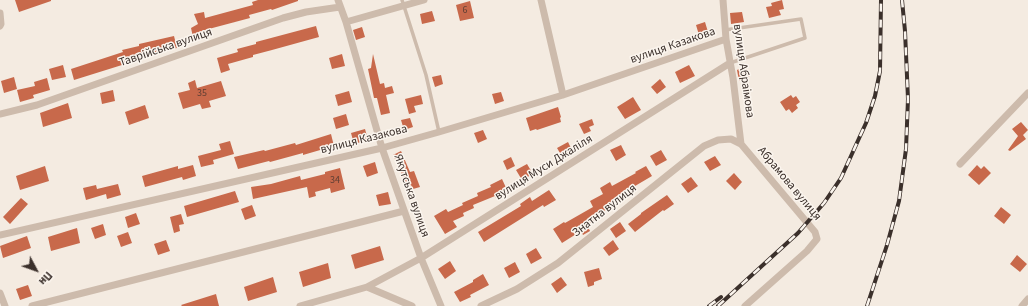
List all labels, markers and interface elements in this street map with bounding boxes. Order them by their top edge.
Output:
house number: 6 [463,5,467,17]
street label: вулиця Абраімова [729,23,757,119]
street label: Таврійська вулиця [118,25,214,71]
street label: вулиця Казакова [629,25,717,67]
house number: 35 [197,88,207,100]
street label: вулиця Казакова [319,122,409,158]
street label: вулиця Муси Джаліля [492,132,596,204]
street label: Абрамова вулиця [754,144,824,224]
street label: Якутська вулиця [390,153,432,239]
house number: 34 [330,175,340,187]
street label: Знатна вулиця [570,181,640,241]
north arrow [16,250,56,290]
text: Пн [35,268,56,288]

